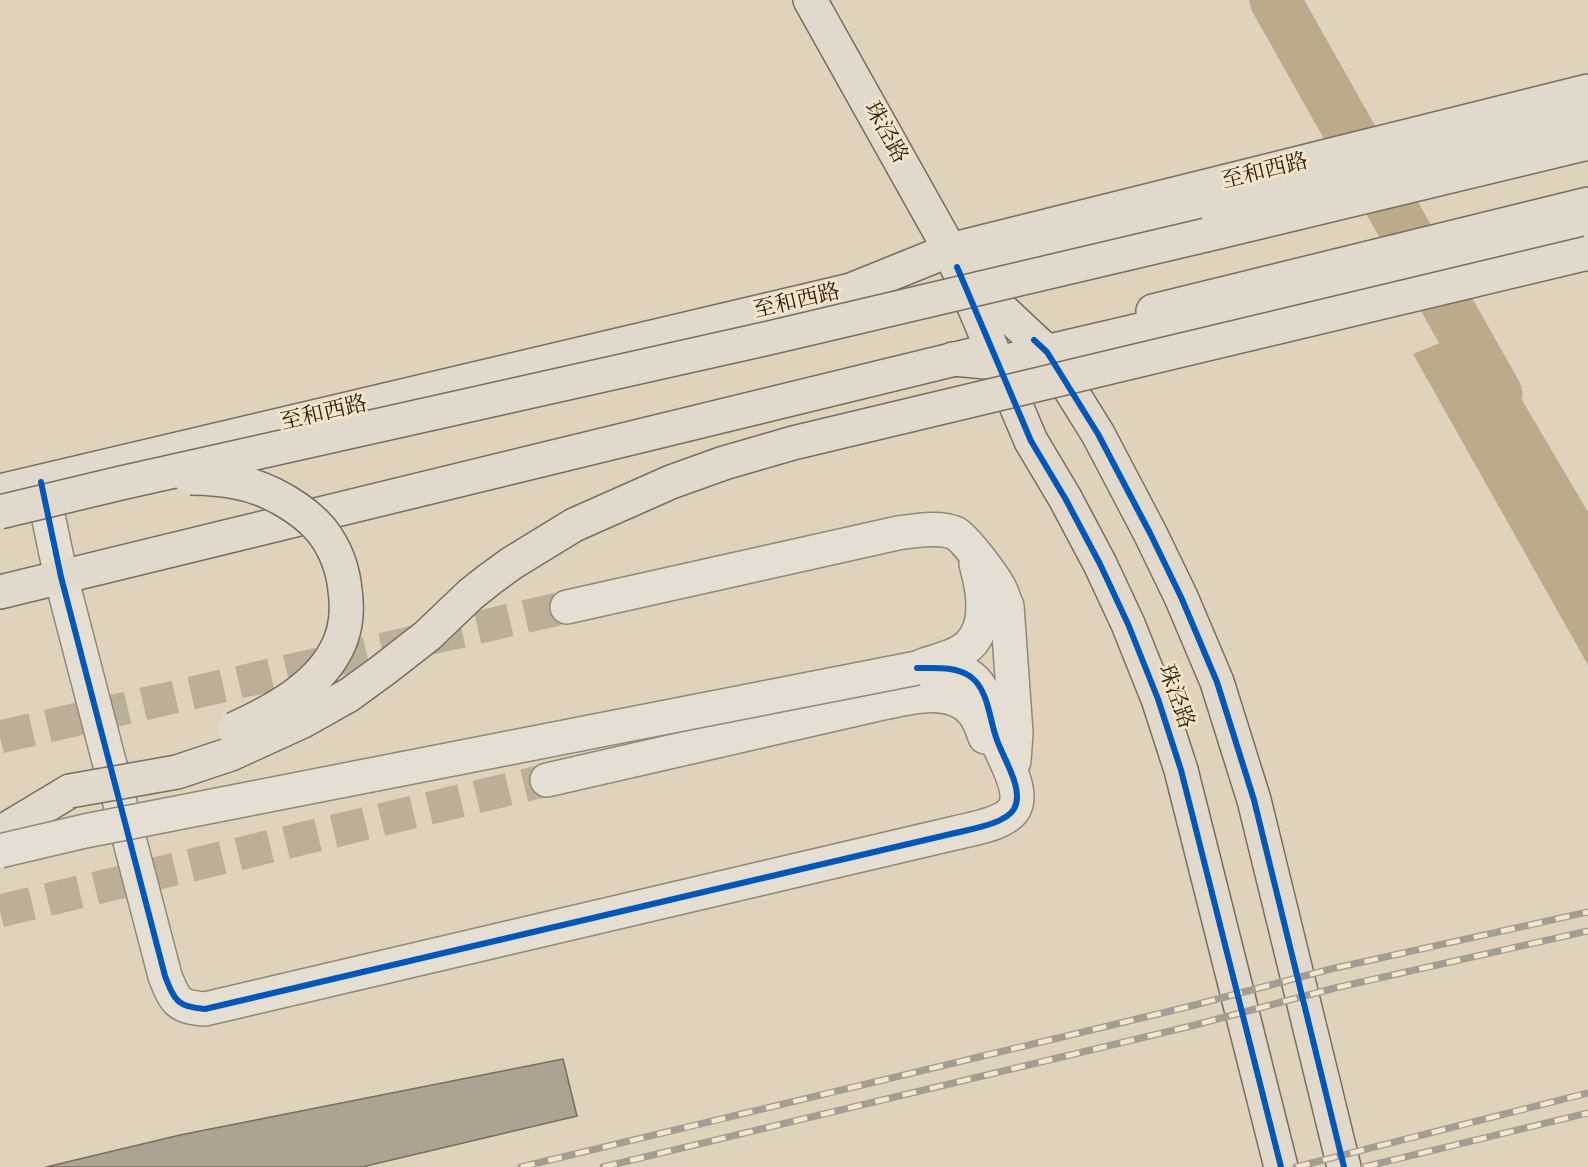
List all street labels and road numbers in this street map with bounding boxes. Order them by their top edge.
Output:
street label: 珠泾路 [857,98,913,168]
street label: 至和西路 [1219,149,1311,195]
street label: 至和西路 [751,279,843,325]
street label: 至和西路 [278,391,370,437]
street label: 珠泾路 [1151,661,1199,733]

